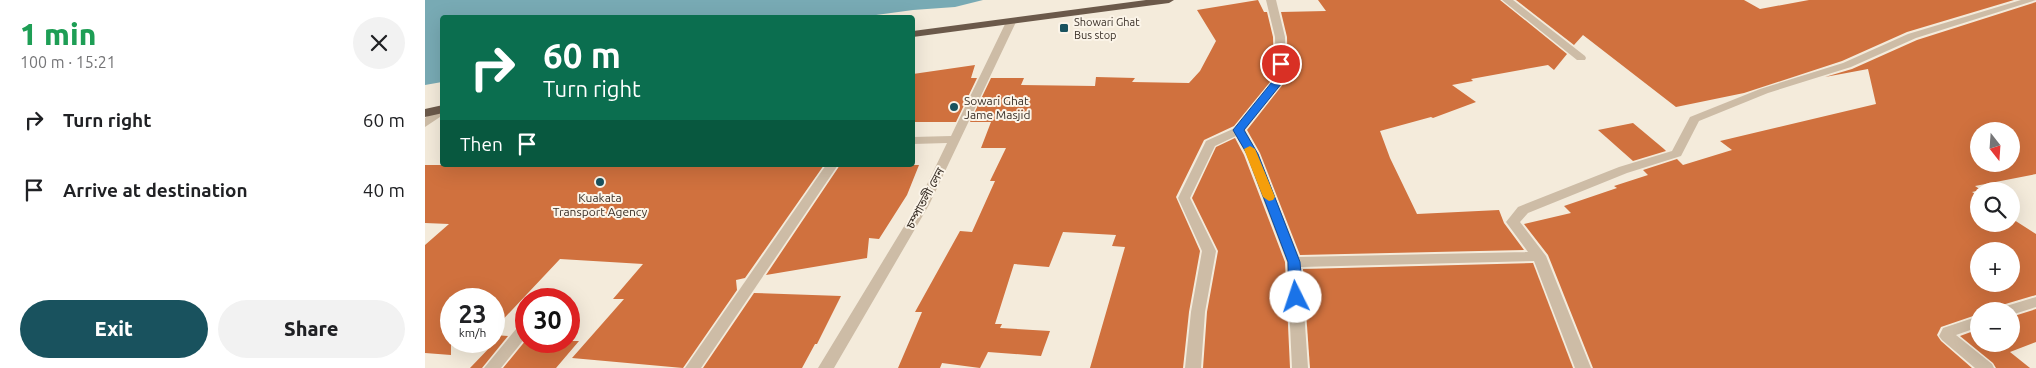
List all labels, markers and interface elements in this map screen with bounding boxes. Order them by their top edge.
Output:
place label: Showari Ghat Bus stop [1074,16,1140,41]
text: 1 min [20,17,96,51]
button: close [353,17,405,69]
marker: Showari Ghat Bus stop [1058,22,1070,34]
icon: right [460,35,525,100]
text: 60 m [543,35,621,75]
pin [1260,43,1302,85]
icon: arrive [1267,50,1295,78]
text: 100 m · 15:21 [20,53,116,71]
text: Turn right [543,76,641,101]
place label: Sowari Ghat Jame Masjid [964,94,1030,121]
marker: Sowari Ghat Jame Masjid [948,101,960,113]
icon: right [20,106,48,134]
text: Turn right [63,109,151,131]
text: 60 m [363,109,405,131]
north arrow [1970,122,2020,172]
map controls [1970,122,2020,352]
icon: arrive [513,130,541,158]
text: Then [460,133,503,155]
street label: চম্পাতলী লেন [902,164,947,232]
icon: arrive [20,176,48,204]
marker: Kuakata Transport Agency [594,176,606,188]
text: Arrive at destination [63,179,248,201]
text: 40 m [363,179,405,201]
button: search [1970,182,2020,232]
place label: Kuakata Transport Agency [553,191,648,218]
button: + [1970,242,2020,292]
position arrow [1269,270,1321,322]
speed limit sign: 30 [515,288,580,353]
button: Exit [20,300,208,358]
button: Share [218,300,405,358]
text: 23 [458,300,487,328]
button: − [1970,302,2020,352]
text: km/h [459,326,486,339]

